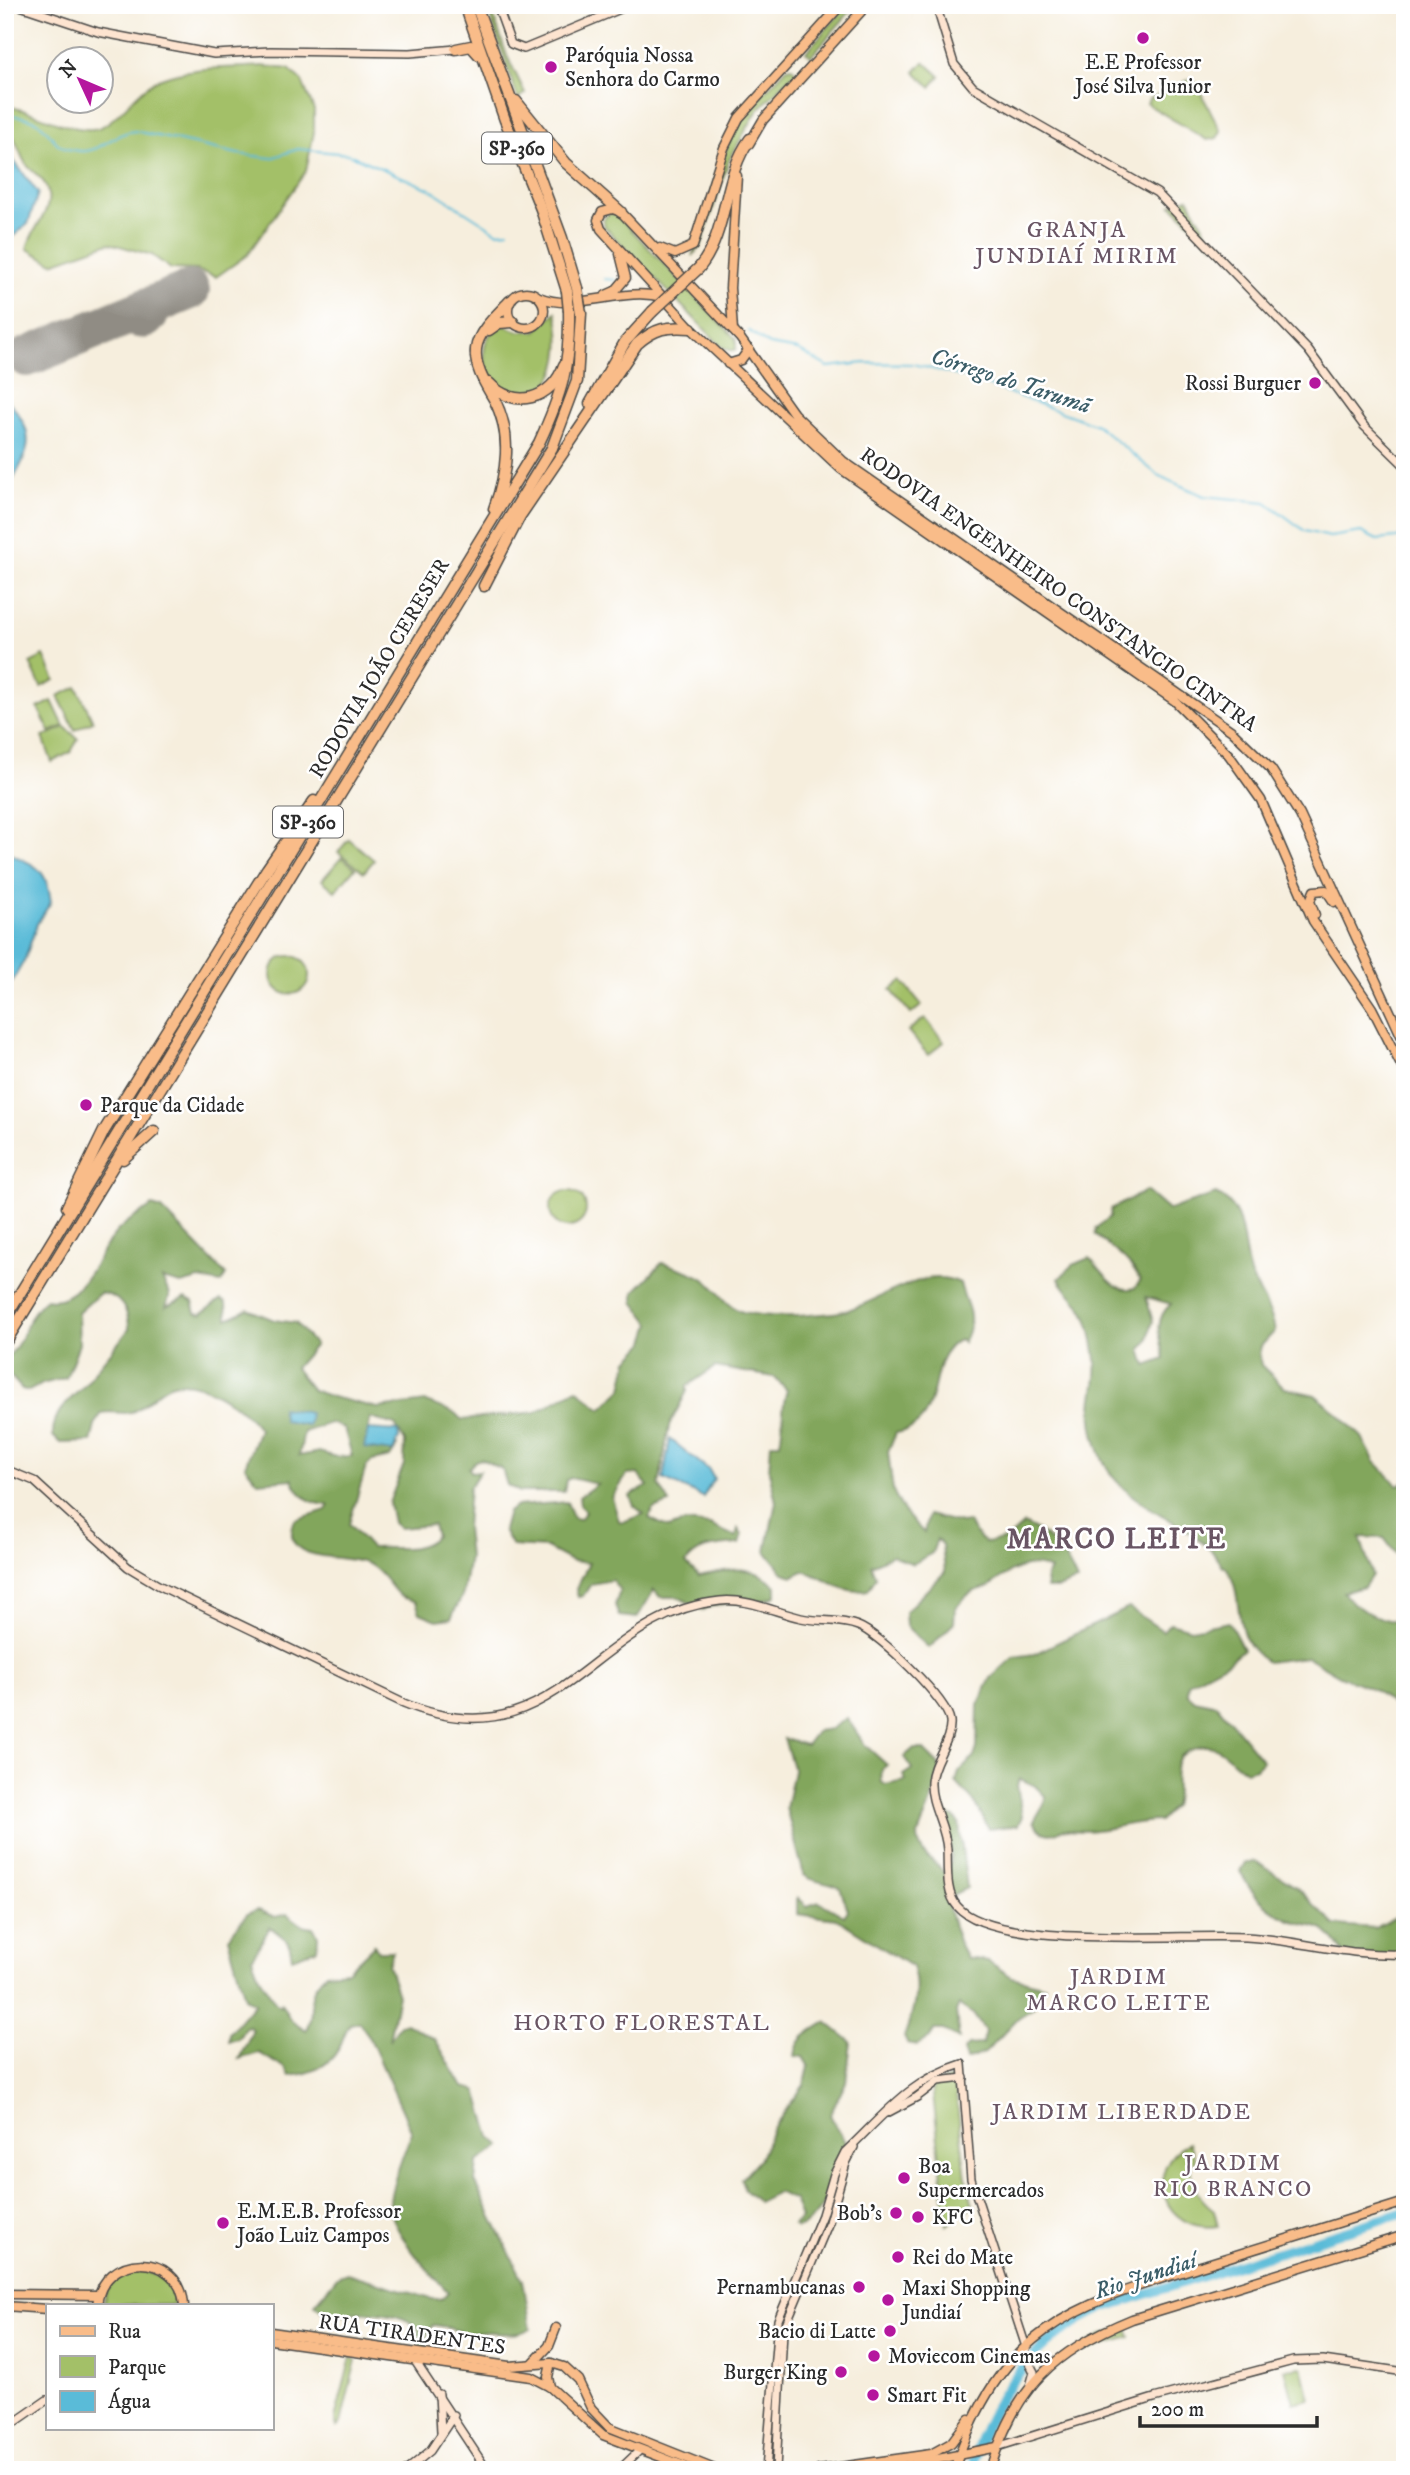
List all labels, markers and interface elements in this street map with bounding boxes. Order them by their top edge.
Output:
marker: E.E Professor José Silva Junior [1135,30,1151,46]
place label: Paróquia Nossa Senhora do Carmo [565,43,720,93]
north arrow [46,46,116,116]
place label: E.E Professor José Silva Junior [1073,50,1211,100]
text: N [55,55,83,83]
marker: Paróquia Nossa Senhora do Carmo [543,59,559,75]
road number: SP-360 [482,132,552,164]
district label: GRANJA JUNDIAÍ MIRIM [973,216,1179,271]
water label: Córrego do Tarumã [927,342,1096,422]
place label: Rossi Burguer [1185,371,1301,397]
marker: Rossi Burguer [1307,375,1323,391]
street label: RODOVIA ENGENHEIRO CONSTANCIO CINTRA [855,442,1263,738]
street label: RODOVIA JOÃO CERESER [302,553,456,783]
road number: SP-360 [273,806,343,838]
place label: Parque da Cidade [100,1093,245,1119]
marker: Parque da Cidade [78,1097,94,1113]
district label: MARCO LEITE [1007,1522,1227,1557]
district label: JARDIM MARCO LEITE [1026,1963,1212,2018]
district label: HORTO FLORESTAL [513,2009,771,2038]
district label: JARDIM LIBERDADE [990,2098,1252,2127]
district label: JARDIM RIO BRANCO [1153,2149,1313,2204]
place label: Boa Supermercados [918,2154,1044,2204]
marker: Boa Supermercados [896,2170,912,2186]
place label: E.M.E.B. Professor João Luiz Campos [235,2199,401,2249]
place label: Bob's [837,2201,882,2227]
marker: Bob's [888,2205,904,2221]
place label: KFC [932,2205,974,2231]
marker: KFC [910,2209,926,2225]
marker: E.M.E.B. Professor João Luiz Campos [215,2215,231,2231]
place label: Rei do Mate [912,2245,1014,2271]
water label: Rio Jundiaí [1090,2245,1204,2307]
marker: Rei do Mate [890,2249,906,2265]
place label: Pernambucanas [716,2275,845,2301]
place label: Maxi Shopping Jundiaí [900,2276,1031,2326]
marker: Pernambucanas [851,2279,867,2295]
marker: Maxi Shopping Jundiaí [880,2292,896,2308]
legend [46,2304,273,2430]
street label: RUA TIRADENTES [317,2309,507,2361]
text: Rua [108,2319,141,2345]
place label: Bacio di Latte [758,2319,876,2345]
marker: Bacio di Latte [882,2323,898,2339]
place label: Moviecom Cinemas [888,2344,1051,2370]
marker: Moviecom Cinemas [866,2348,882,2364]
text: Parque [108,2355,166,2381]
place label: Burger King [723,2360,828,2386]
marker: Burger King [833,2364,849,2380]
place label: Smart Fit [887,2383,967,2409]
scale bar [1140,2384,1317,2428]
text: Água [108,2387,151,2415]
marker: Smart Fit [865,2387,881,2403]
text: 200 m [1151,2397,1204,2423]

